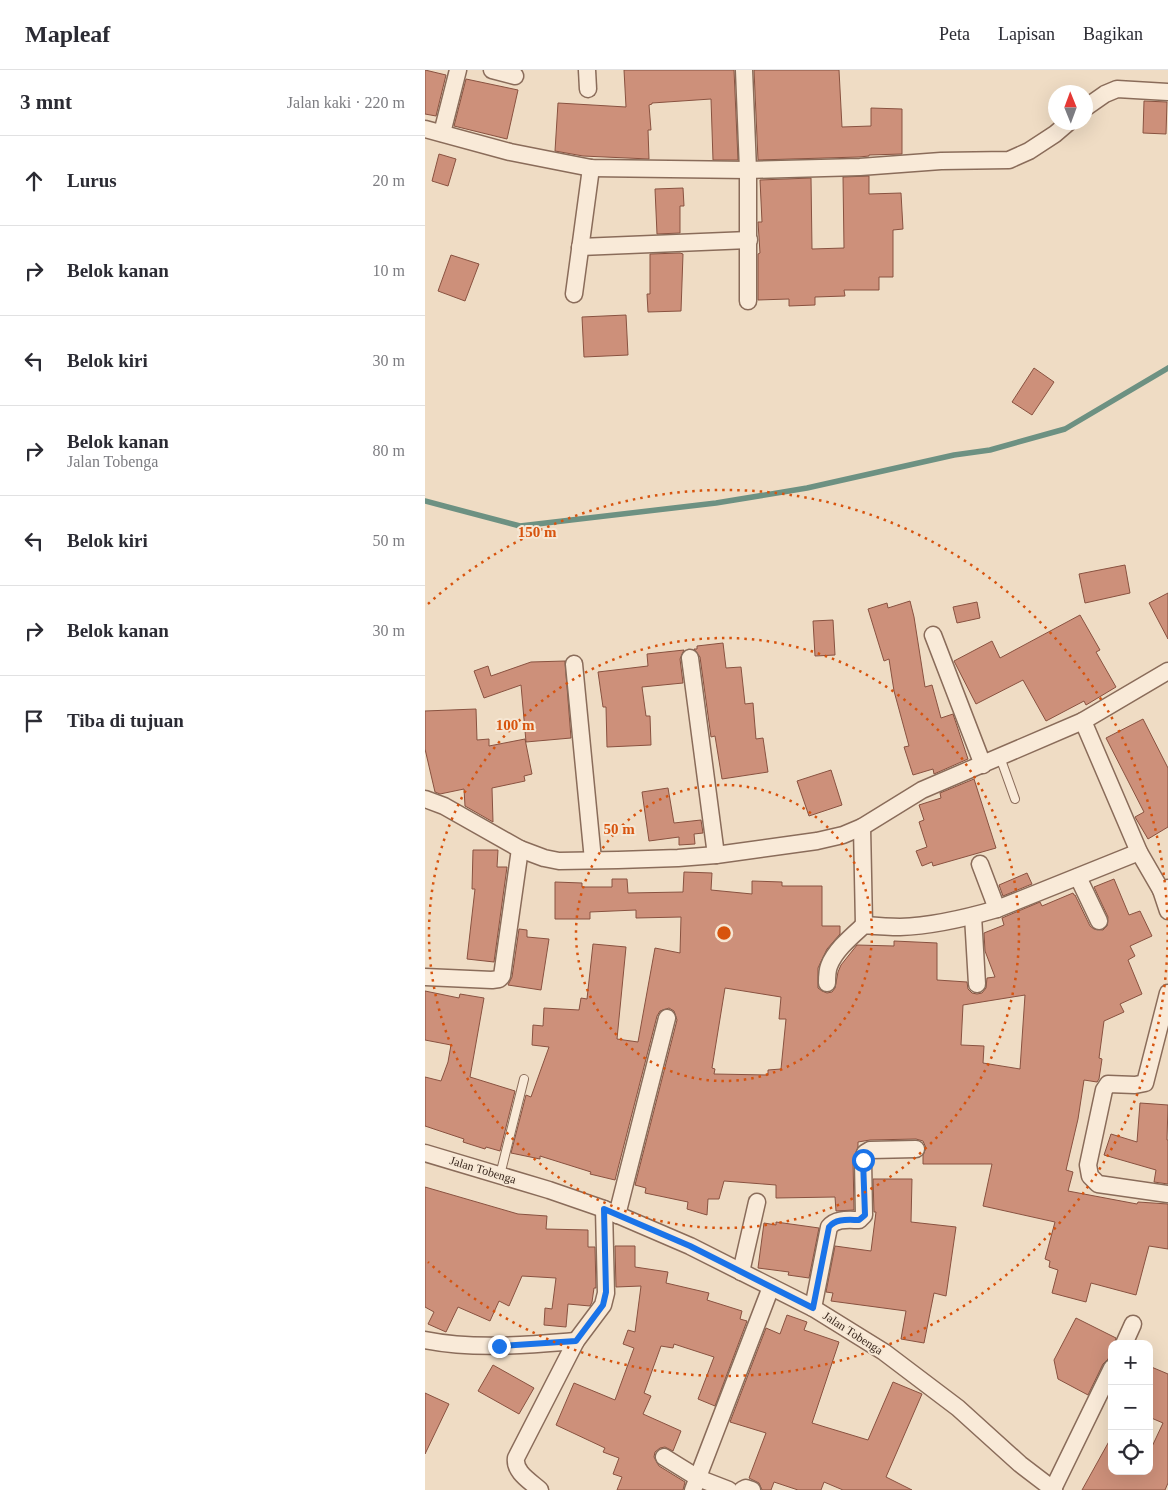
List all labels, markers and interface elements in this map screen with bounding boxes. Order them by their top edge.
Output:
text: Mapleaf [25,21,110,47]
text: Peta [939,24,970,44]
text: Lapisan [998,24,1055,44]
text: Bagikan [1083,24,1143,44]
north arrow [1048,85,1093,130]
text: 3 mnt [20,90,72,114]
text: Jalan kaki · 220 m [287,94,405,111]
icon: ahead [20,167,48,195]
text: Lurus [67,170,117,191]
text: 20 m [373,172,405,189]
icon: right [20,257,48,285]
text: Belok kanan [67,260,169,281]
text: 10 m [373,262,405,279]
icon: left [20,347,48,375]
text: Belok kiri [67,350,148,371]
text: 30 m [373,352,405,369]
text: Belok kanan [67,431,169,452]
icon: right [20,437,48,465]
text: 80 m [373,442,405,459]
text: Jalan Tobenga [67,453,158,470]
text: 150 m [518,524,557,540]
icon: left [20,527,48,555]
text: Belok kiri [67,530,148,551]
text: 50 m [373,532,405,549]
icon: right [20,617,48,645]
text: Belok kanan [67,620,169,641]
text: 30 m [373,622,405,639]
icon: arrive [20,707,48,735]
text: Tiba di tujuan [67,710,184,731]
text: 100 m [496,717,535,733]
text: 50 m [603,821,635,837]
centre of rings [715,924,733,942]
route start [852,1149,875,1172]
street label: Jalan Tobenga [448,1153,518,1187]
street label: Jalan Tobenga [820,1308,886,1358]
route end [488,1335,511,1358]
map controls [1108,1340,1153,1475]
button: + [1108,1340,1153,1385]
button: − [1108,1385,1153,1430]
button: locate [1108,1430,1153,1475]

